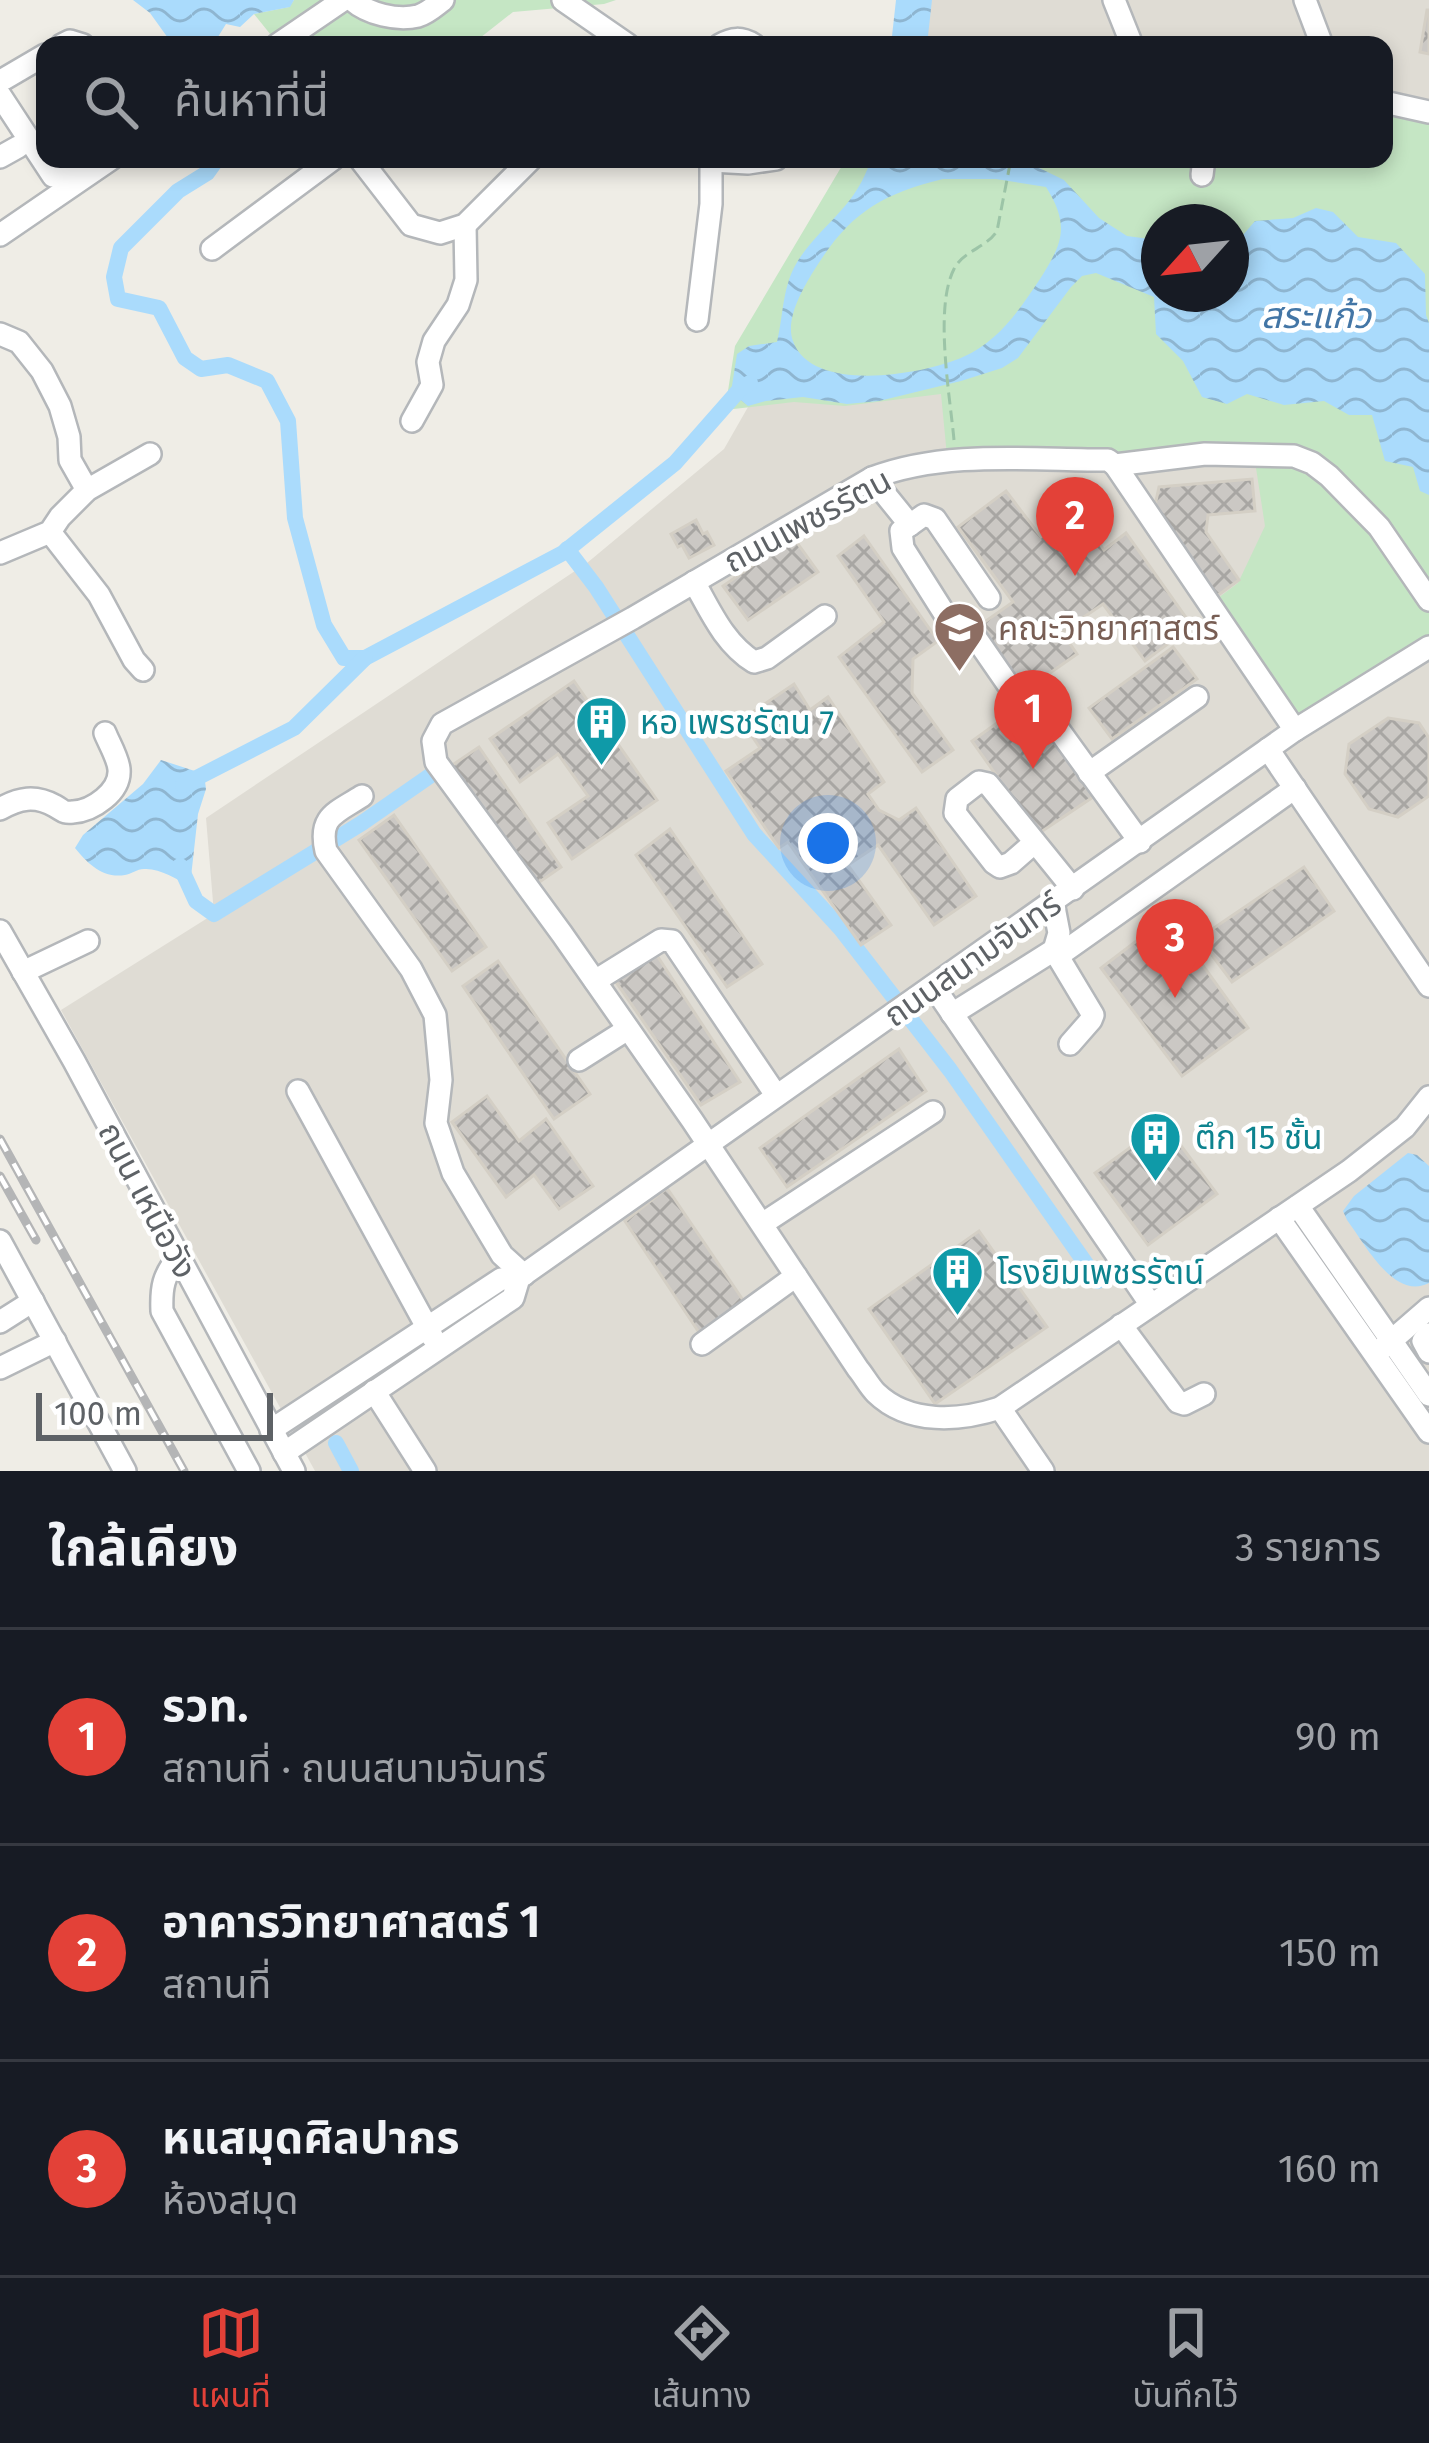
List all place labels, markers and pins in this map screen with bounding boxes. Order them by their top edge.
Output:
pin: 2 [1036,477,1114,576]
school or university icon: คณะวิทยาศาสตร์ [931,600,987,674]
place label: คณะวิทยาศาสตร์ [998,609,1220,649]
pin: 1 [994,670,1072,769]
building icon: หอ เพรชรัตน 7 [573,694,629,768]
place label: หอ เพรชรัตน 7 [640,703,834,743]
pin: 3 [1136,899,1214,998]
building icon: ตึก 15 ชั้น [1128,1109,1184,1183]
place label: ตึก 15 ชั้น [1195,1117,1322,1158]
building icon: โรงยิมเพชรรัตน์ [930,1244,986,1318]
place label: โรงยิมเพชรรัตน์ [997,1253,1204,1293]

